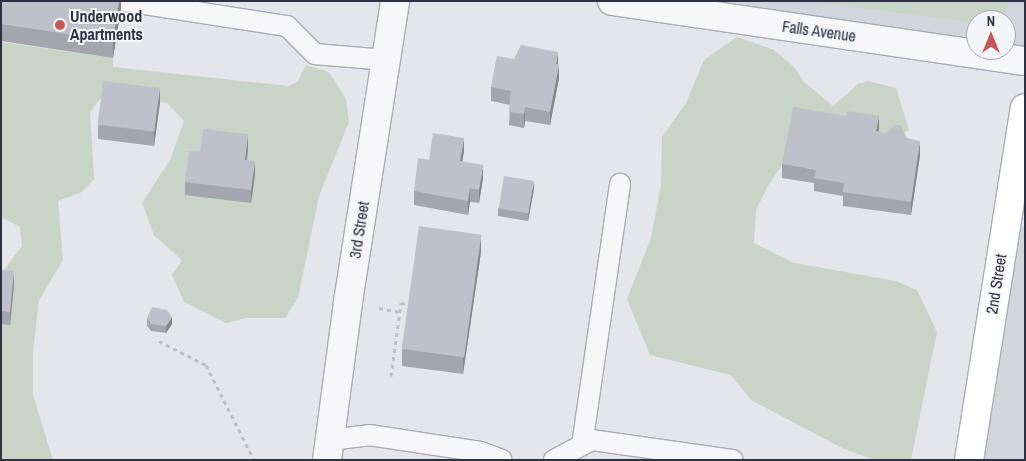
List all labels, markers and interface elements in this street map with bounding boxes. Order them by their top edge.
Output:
place label: Underwood Apartments [70,6,143,44]
north arrow [966,10,1016,60]
text: N [987,12,995,30]
street label: Falls Avenue [781,16,857,46]
marker: Underwood Apartments [54,19,66,31]
street label: 3rd Street [345,200,373,260]
street label: 2nd Street [982,253,1010,315]

